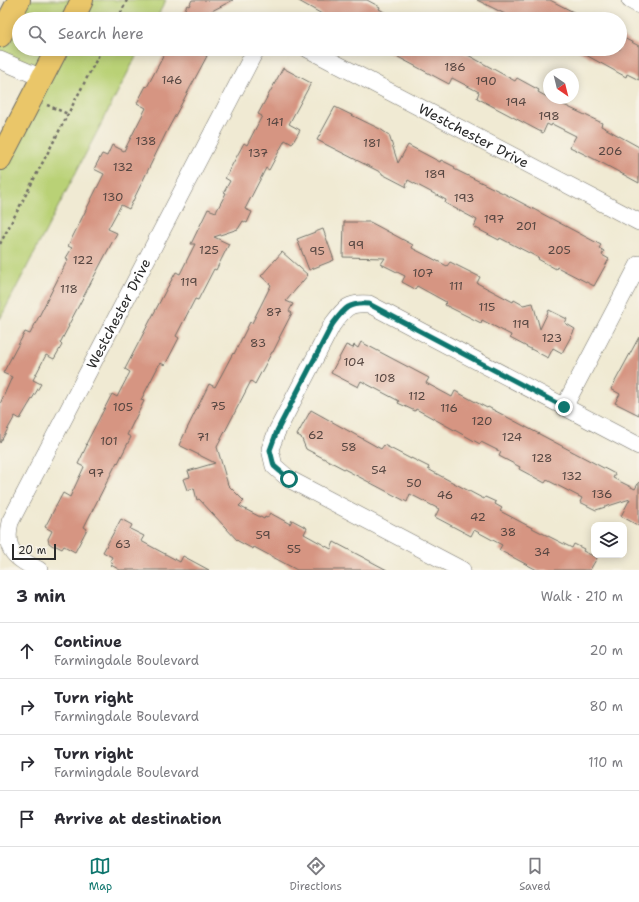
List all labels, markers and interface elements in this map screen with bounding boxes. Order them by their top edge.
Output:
search box [12,12,627,56]
icon: search [26,23,48,45]
text: Search here [58,24,144,44]
house number: 186 [444,59,466,75]
north arrow [543,68,579,104]
house number: 146 [161,72,183,88]
house number: 190 [475,73,497,89]
house number: 194 [506,94,526,110]
street label: Westchester Drive [416,99,532,172]
house number: 198 [538,108,560,124]
house number: 141 [266,114,284,130]
house number: 138 [136,133,156,149]
house number: 181 [363,135,381,151]
house number: 206 [598,143,622,159]
house number: 137 [248,145,268,161]
house number: 132 [113,159,133,175]
house number: 189 [424,166,446,182]
house number: 130 [102,189,124,205]
house number: 193 [454,190,474,206]
house number: 197 [484,211,504,227]
house number: 201 [515,218,537,234]
house number: 99 [348,237,364,253]
house number: 125 [199,242,219,258]
house number: 205 [547,242,571,258]
house number: 95 [309,243,325,259]
house number: 122 [73,252,93,268]
street label: Westchester Drive [82,255,155,372]
house number: 107 [413,265,433,281]
house number: 119 [180,274,198,290]
house number: 111 [449,278,463,294]
house number: 118 [60,281,78,297]
house number: 115 [479,299,495,315]
house number: 87 [266,304,282,320]
house number: 119 [512,316,530,332]
house number: 123 [542,330,562,346]
house number: 83 [250,335,266,351]
house number: 104 [343,354,365,370]
house number: 108 [374,370,396,386]
house number: 112 [408,388,426,404]
house number: 75 [210,398,226,414]
route end [555,398,573,416]
house number: 105 [113,399,133,415]
house number: 116 [440,400,458,416]
house number: 120 [472,413,492,429]
house number: 62 [308,427,324,443]
house number: 71 [197,429,209,445]
house number: 124 [502,429,522,445]
house number: 101 [100,433,118,449]
house number: 58 [341,439,357,455]
house number: 128 [532,450,552,466]
house number: 54 [371,462,387,478]
house number: 97 [88,465,104,481]
house number: 132 [562,468,582,484]
route start [280,470,298,488]
house number: 50 [406,475,422,491]
house number: 136 [592,486,612,502]
house number: 46 [437,487,453,503]
house number: 42 [470,509,486,525]
map controls [591,522,627,558]
button: layers [591,522,627,558]
house number: 38 [500,524,516,540]
house number: 59 [255,527,271,543]
house number: 63 [115,536,131,552]
house number: 55 [287,541,301,557]
scale bar [12,542,56,561]
text: 20 m [18,543,46,558]
house number: 34 [534,544,550,560]
text: 3 min [16,585,66,607]
text: Walk · 210 m [541,588,623,605]
text: Continue [54,632,122,652]
icon: ahead [16,640,38,662]
text: 20 m [590,642,623,659]
text: Farmingdale Boulevard [54,652,199,669]
text: Turn right [54,688,134,708]
icon: right [16,696,38,718]
text: 80 m [589,698,623,715]
text: Farmingdale Boulevard [54,708,199,725]
text: Turn right [54,744,134,764]
icon: right [16,752,38,774]
text: 110 m [588,754,623,771]
text: Farmingdale Boulevard [54,764,199,781]
icon: arrive [16,808,38,830]
text: Arrive at destination [54,809,222,829]
tab: Map [89,855,112,894]
tab: Directions [289,855,342,894]
tab: Saved [519,855,550,894]

